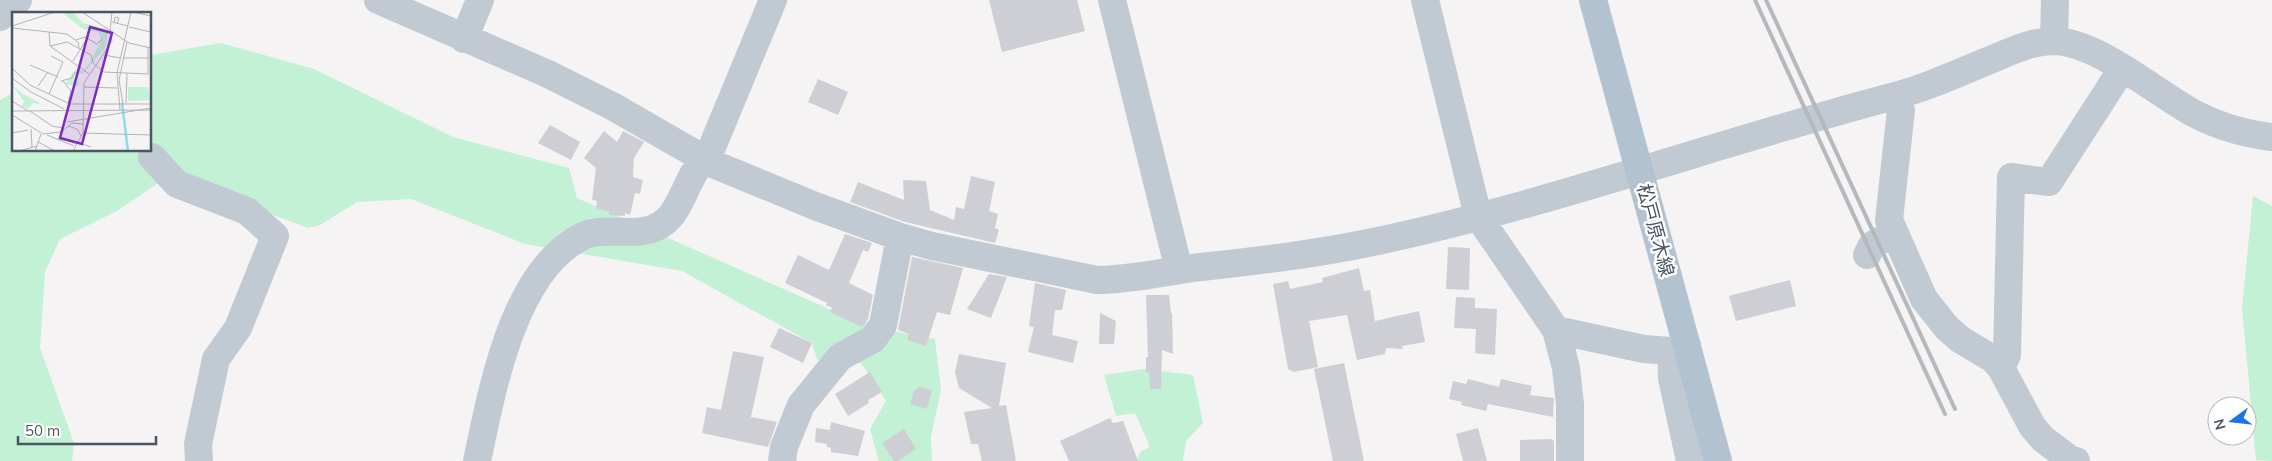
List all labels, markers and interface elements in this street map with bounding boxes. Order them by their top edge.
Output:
inset map [12,12,151,151]
street label: 松戸原木線 [1632,181,1680,279]
north arrow [2207,396,2257,446]
scale bar [18,414,155,446]
text: N [2209,417,2230,432]
text: 50 m [25,421,60,440]

